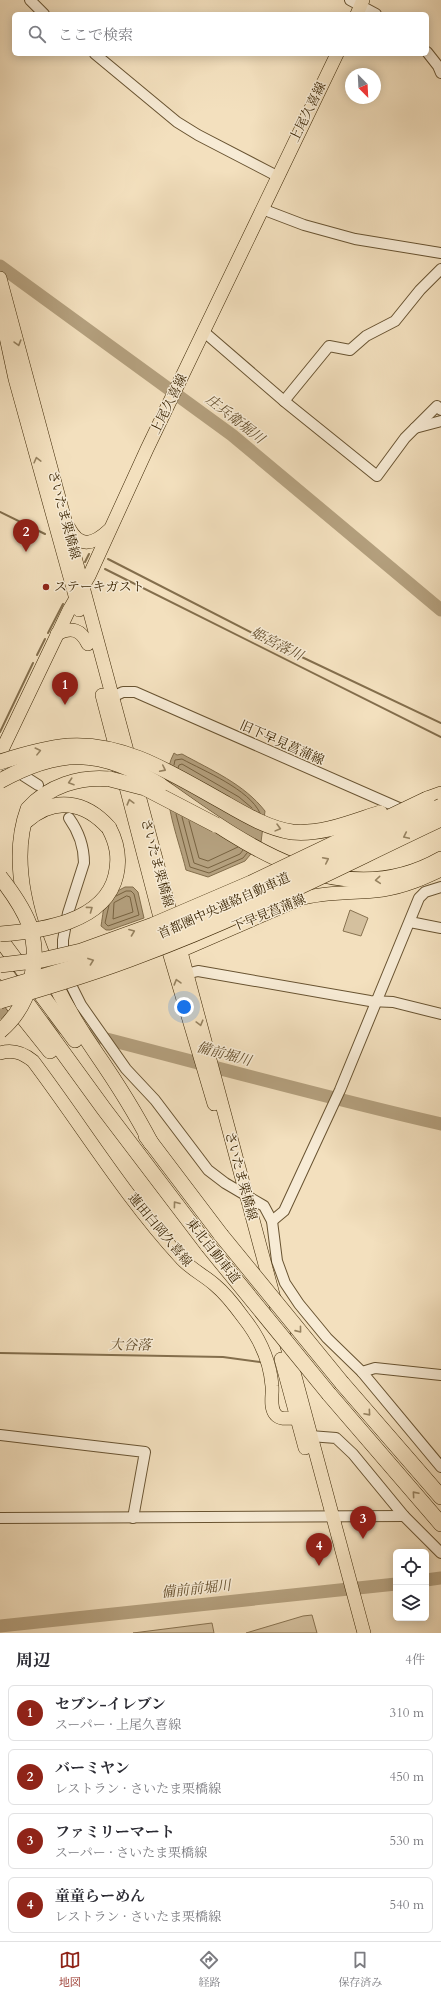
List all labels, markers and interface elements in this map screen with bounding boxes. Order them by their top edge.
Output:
search box [12,12,429,56]
icon: search [26,23,48,45]
text: ここで検索 [58,25,133,45]
north arrow [345,68,381,104]
street label: 上尾久喜線 [286,79,330,145]
one-way arrow [13,339,22,346]
street label: 上尾久喜線 [147,371,191,437]
water label: 庄兵衛堀川 [202,390,270,449]
one-way arrow [33,457,42,464]
street label: さいたま栗橋線 [44,469,84,561]
pin: 2 [13,519,39,552]
place label: ステーキガスト [54,578,145,596]
marker: ステーキガスト [41,582,51,592]
water label: 姫宮落川 [248,623,308,666]
pin: 1 [52,672,78,705]
street label: 旧下早見菖蒲線 [237,716,327,770]
one-way arrow [34,748,41,756]
one-way arrow [159,764,166,772]
one-way arrow [68,778,75,786]
one-way arrow [126,798,135,805]
street label: さいたま栗橋線 [137,817,177,909]
one-way arrow [275,824,282,832]
one-way arrow [402,831,410,839]
one-way arrow [322,857,329,865]
street label: 首都圏中央連絡自動車道 [155,869,293,943]
one-way arrow [375,875,381,884]
street label: 下早見菖蒲線 [229,890,309,936]
one-way arrow [86,907,93,914]
one-way arrow [129,929,136,937]
one-way arrow [87,957,94,966]
one-way arrow [173,978,182,985]
your location [174,997,194,1017]
one-way arrow [195,1020,203,1026]
water label: 備前堀川 [194,1038,255,1071]
street label: さいたま栗橋線 [221,1130,261,1222]
street label: 蓮田白岡久喜線 [124,1189,196,1271]
one-way arrow [174,1201,181,1208]
street label: 東北自動車道 [182,1215,244,1287]
one-way arrow [294,1326,301,1333]
water label: 大谷落 [109,1335,153,1355]
one-way arrow [363,1408,370,1415]
one-way arrow [413,1492,420,1499]
pin: 3 [350,1506,376,1539]
pin: 4 [306,1533,332,1566]
map controls [393,1549,429,1621]
button: locate [393,1549,429,1585]
water label: 備前前堀川 [160,1576,234,1602]
button: layers [393,1585,429,1621]
text: 周辺 [16,1649,50,1672]
text: 4件 [405,1651,425,1669]
text: セブン-イレブン [55,1694,166,1714]
text: 1 [27,1704,33,1722]
text: 310 m [390,1704,424,1722]
text: スーパー · 上尾久喜線 [55,1716,181,1734]
text: バーミヤン [55,1758,130,1778]
text: 2 [27,1768,33,1786]
text: 450 m [390,1768,424,1786]
text: レストラン · さいたま栗橋線 [55,1780,221,1798]
text: ファミリーマート [55,1822,175,1842]
text: 3 [27,1832,33,1850]
text: 530 m [390,1832,424,1850]
text: スーパー · さいたま栗橋線 [55,1844,207,1862]
text: 童童らーめん [55,1886,145,1906]
text: 4 [27,1896,33,1914]
text: 540 m [390,1896,424,1914]
text: レストラン · さいたま栗橋線 [55,1908,221,1926]
tab: 地図 [59,1949,81,1990]
tab: 経路 [198,1949,220,1990]
tab: 保存済み [338,1949,382,1990]

